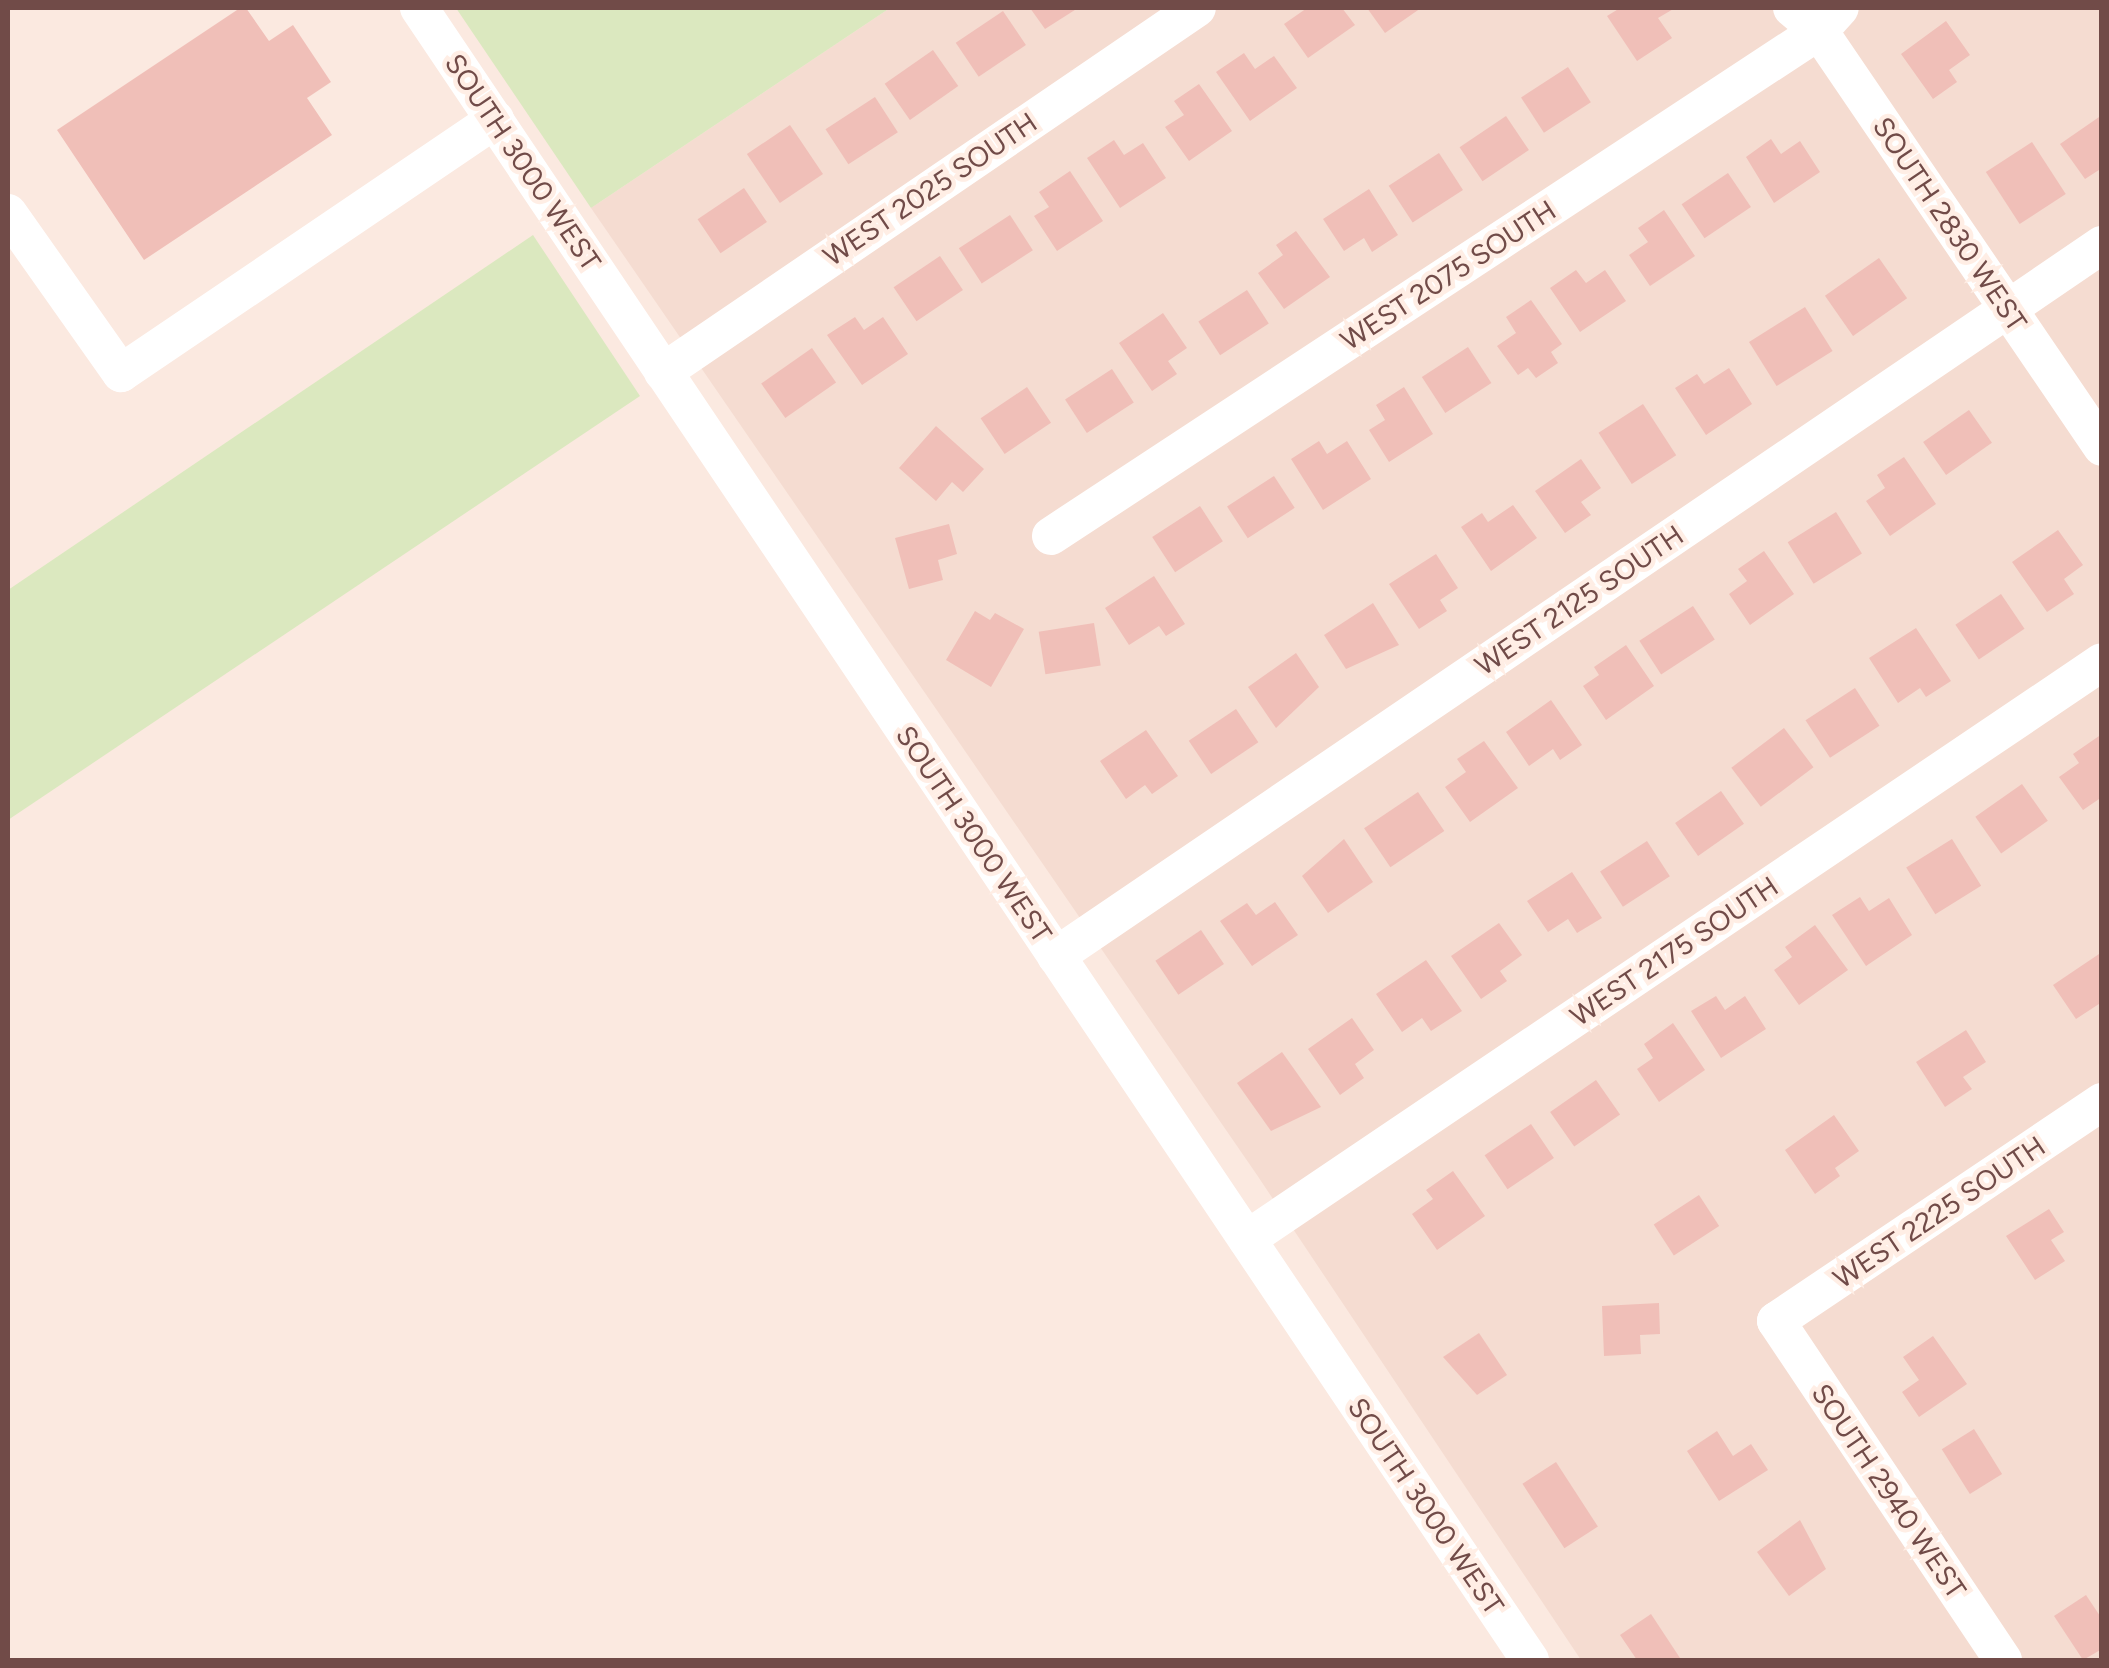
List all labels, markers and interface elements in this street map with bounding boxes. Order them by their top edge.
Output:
street label: SOUTH 3000 WEST [438,47,608,277]
street label: WEST 2025 SOUTH [817,105,1043,273]
street label: SOUTH 2830 WEST [1866,111,2034,337]
street label: WEST 2075 SOUTH [1334,193,1562,357]
street label: WEST 2125 SOUTH [1469,518,1689,682]
street label: SOUTH 3000 WEST [889,719,1059,949]
street label: WEST 2175 SOUTH [1564,869,1784,1033]
street label: WEST 2225 SOUTH [1827,1129,2051,1295]
street label: SOUTH 2940 WEST [1805,1377,1973,1605]
street label: SOUTH 3000 WEST [1341,1391,1511,1621]

